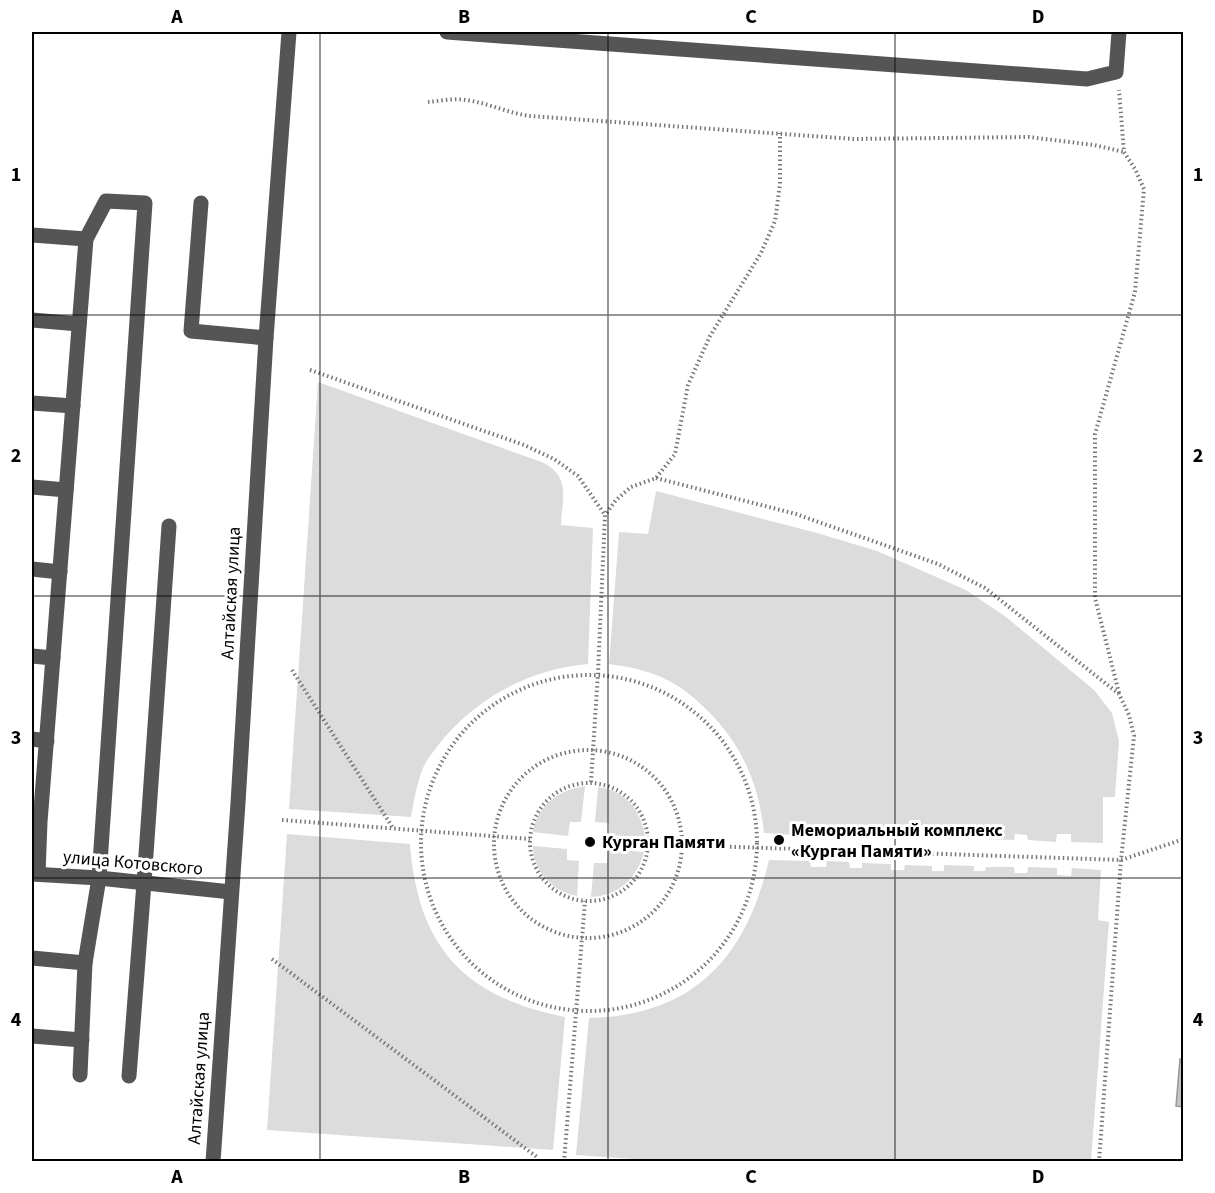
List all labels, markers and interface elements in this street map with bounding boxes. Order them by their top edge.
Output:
text: A [170,3,183,31]
text: B [458,3,470,31]
text: C [745,3,757,31]
text: D [1032,3,1044,31]
text: 1 [11,161,21,189]
text: 1 [1193,161,1203,189]
text: 2 [11,442,21,470]
text: 2 [1193,442,1203,470]
street label: Алтайская улица [215,526,247,660]
text: 3 [11,724,21,752]
text: 3 [1193,724,1203,752]
place label: Мемориальный комплекс «Курган Памяти» [791,818,1003,864]
place label: Курган Памяти [602,830,725,855]
marker: Мемориальный комплекс «Курган Памяти» [772,833,786,847]
marker: Курган Памяти [583,835,597,849]
street label: улица Котовского [62,844,204,882]
text: 4 [11,1006,22,1034]
text: 4 [1193,1006,1204,1034]
street label: Алтайская улица [182,1011,216,1145]
text: A [170,1163,183,1191]
text: B [458,1163,470,1191]
text: C [745,1163,757,1191]
text: D [1032,1163,1044,1191]

